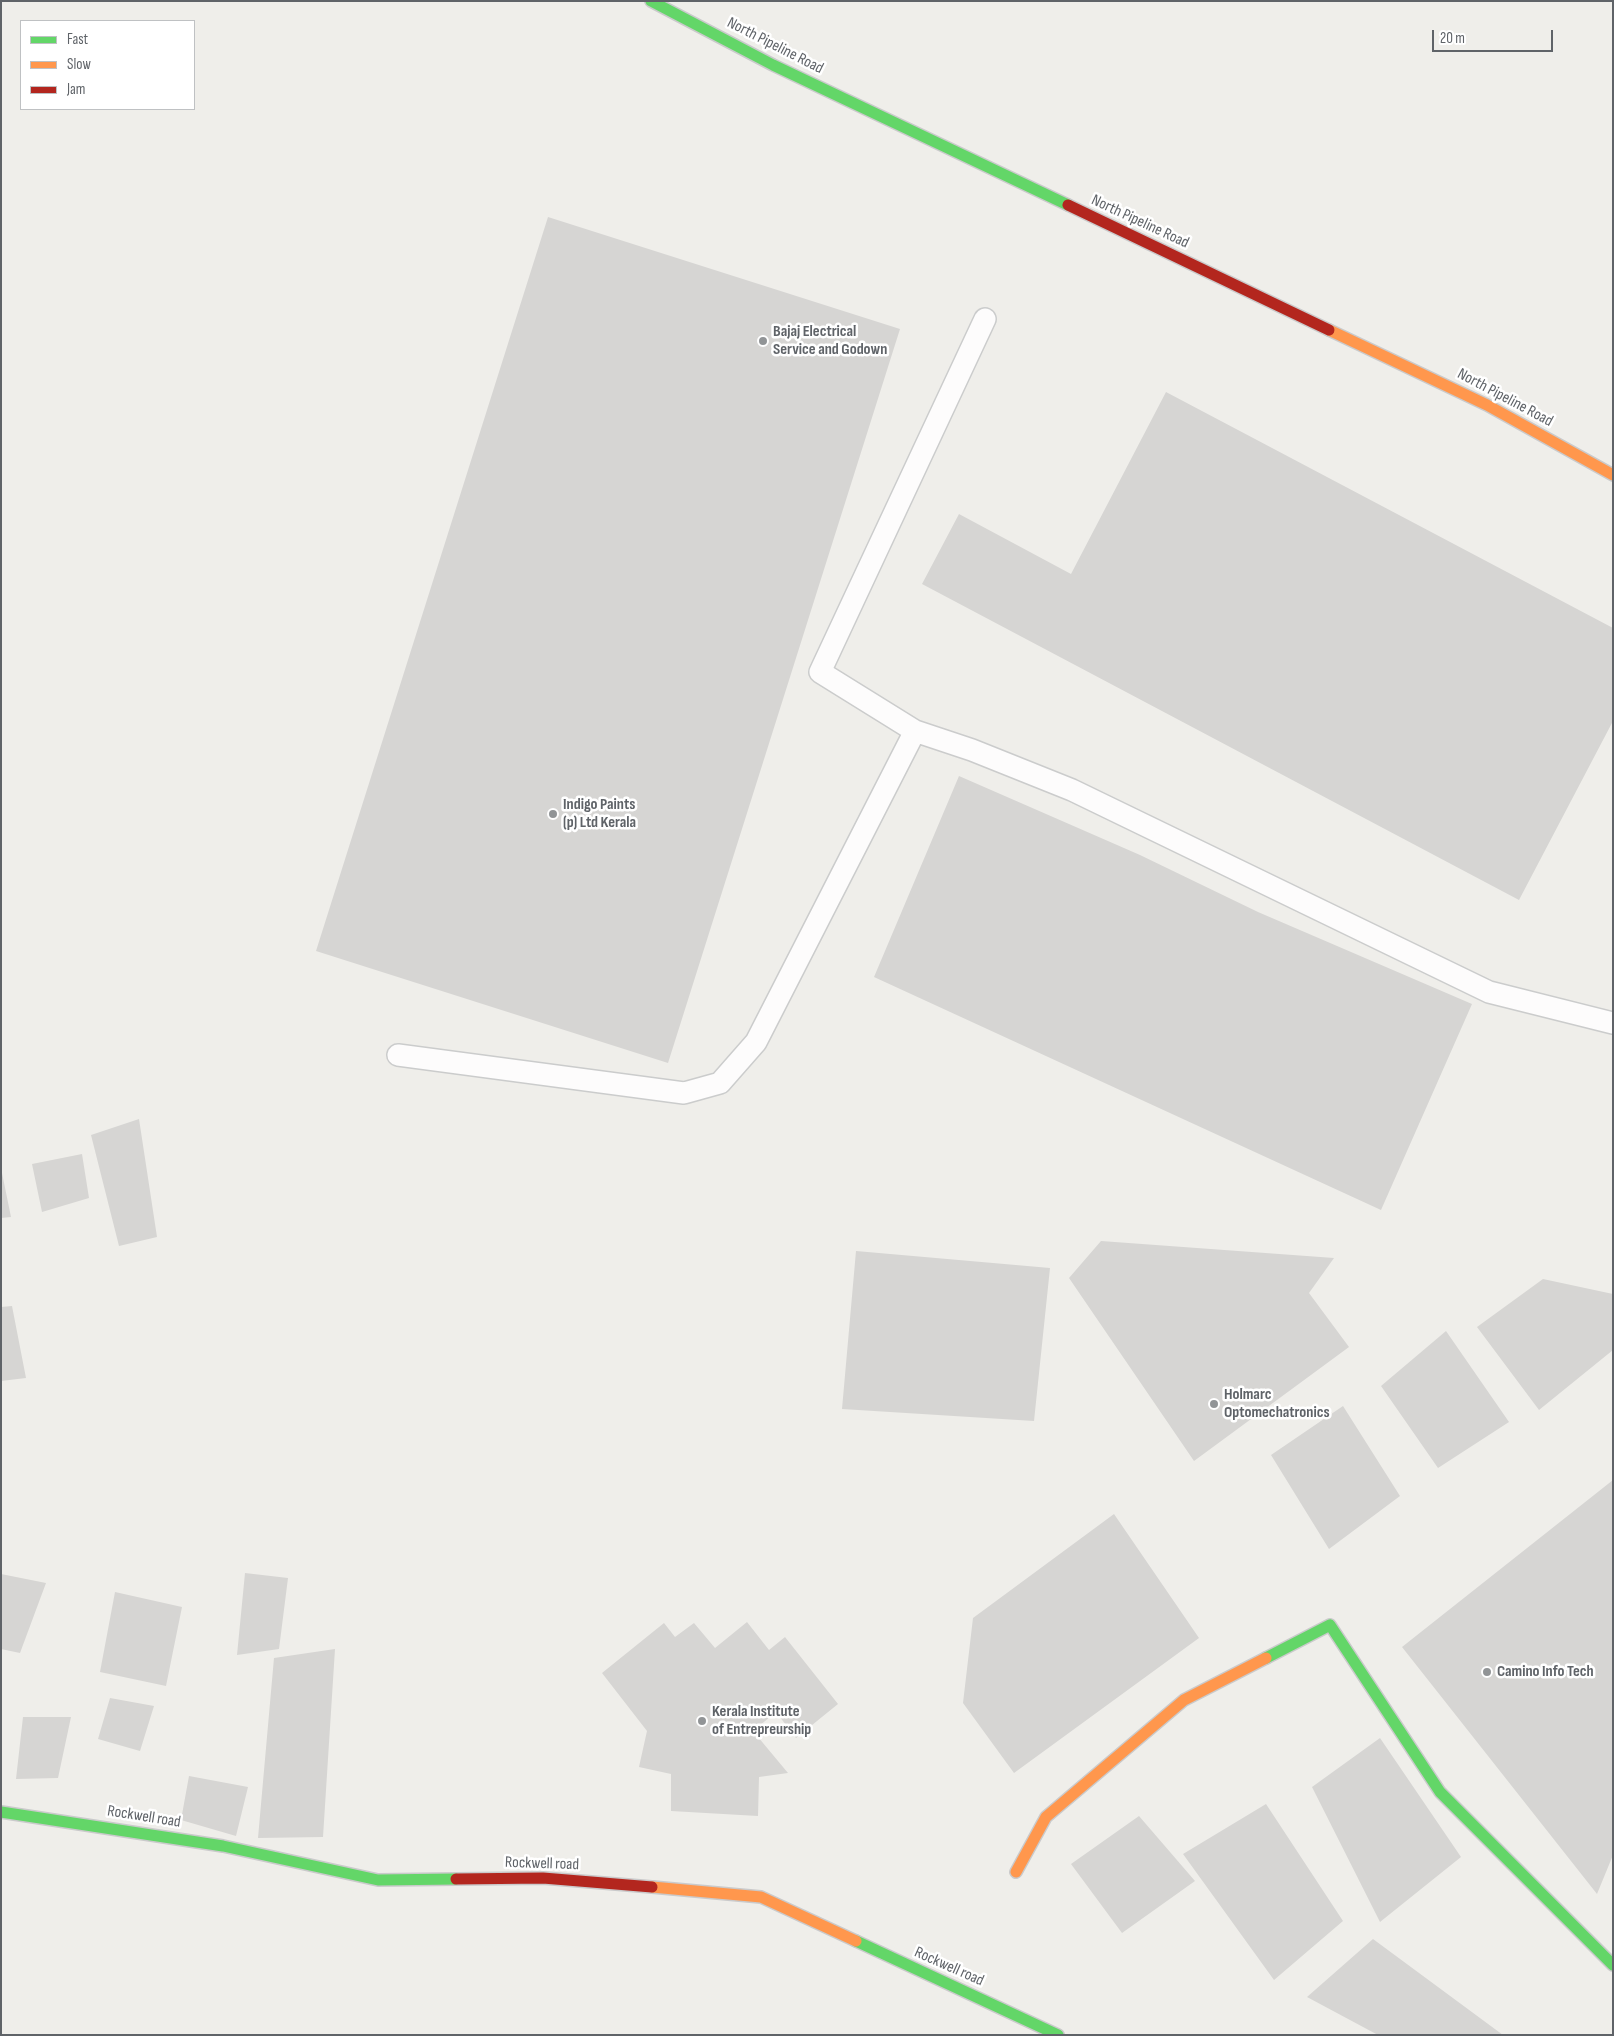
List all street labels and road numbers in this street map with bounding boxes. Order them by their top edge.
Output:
street label: North Pipeline Road [724,14,826,78]
street label: North Pipeline Road [1088,191,1192,253]
street label: North Pipeline Road [1454,365,1556,431]
street label: Rockwell road [106,1802,182,1832]
street label: Rockwell road [505,1853,579,1875]
street label: Rockwell road [911,1943,987,1991]

